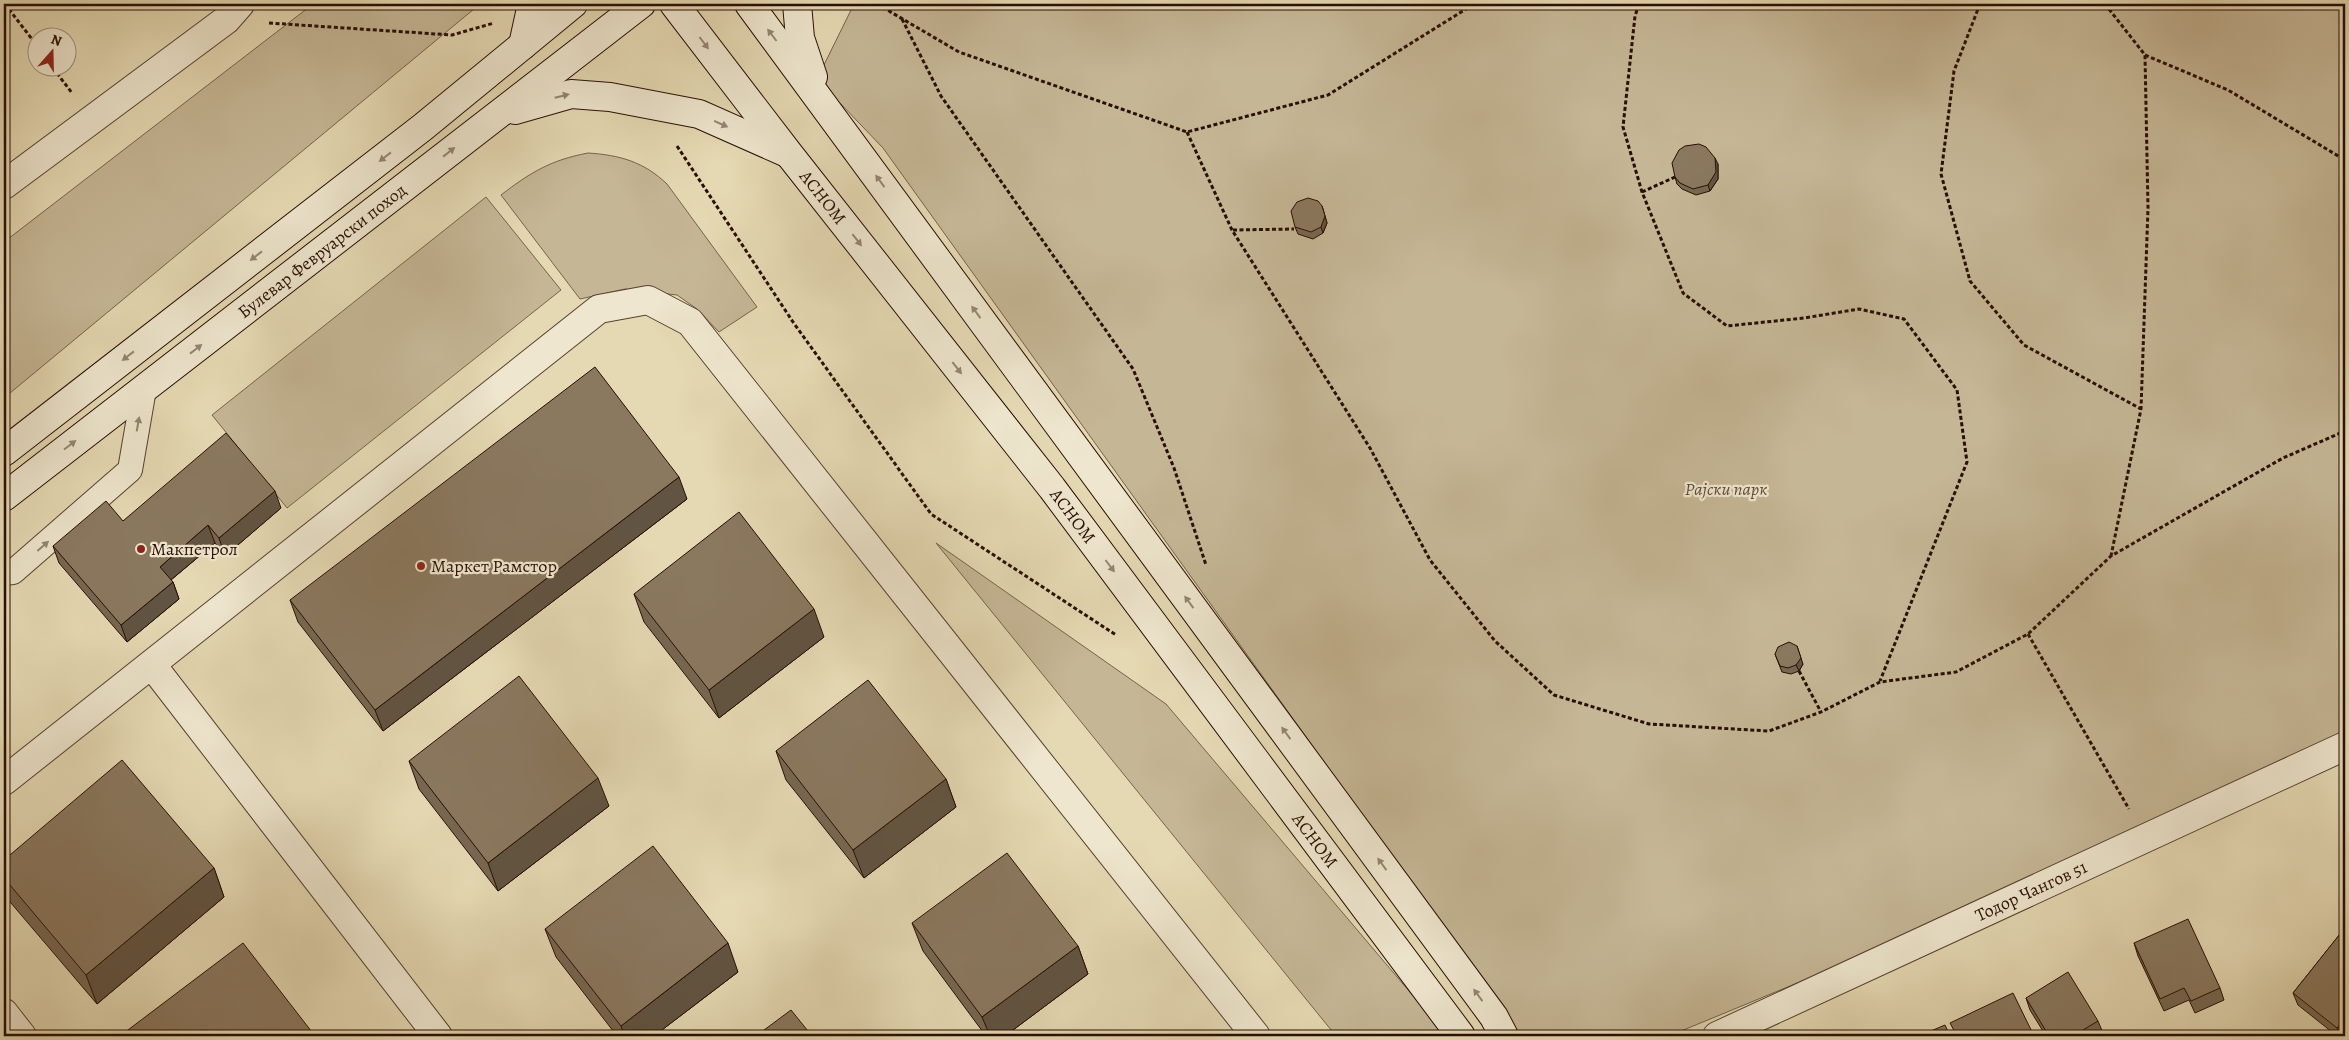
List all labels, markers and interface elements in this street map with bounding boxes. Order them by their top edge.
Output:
north arrow [28,28,78,78]
one-way arrow [767,28,777,42]
text: N [48,30,64,51]
one-way arrow [698,36,709,49]
one-way arrow [555,92,570,100]
one-way arrow [714,120,728,128]
one-way arrow [442,147,455,158]
one-way arrow [379,151,392,162]
street label: АСНОМ [794,164,852,229]
one-way arrow [875,174,885,188]
street label: Булевар Февруарски поход [233,178,411,324]
one-way arrow [851,233,862,246]
one-way arrow [250,251,263,262]
one-way arrow [971,305,981,319]
one-way arrow [189,343,202,354]
one-way arrow [122,350,135,361]
one-way arrow [952,361,963,374]
one-way arrow [134,415,142,431]
one-way arrow [63,440,77,450]
park label: Рајски парк [1685,477,1767,501]
street label: АСНОМ [1044,483,1101,548]
place label: Макпетрол [151,537,238,561]
one-way arrow [36,540,48,552]
marker: Макпетрол [135,543,147,555]
place label: Маркет Рамстор [431,554,557,578]
one-way arrow [1105,559,1115,573]
marker: Маркет Рамстор [415,560,427,572]
one-way arrow [1184,596,1195,609]
one-way arrow [1280,727,1291,740]
street label: АСНОМ [1286,807,1344,873]
street label: Тодор Чангов 51 [1971,855,2091,927]
one-way arrow [1377,857,1387,871]
one-way arrow [1473,988,1483,1002]

